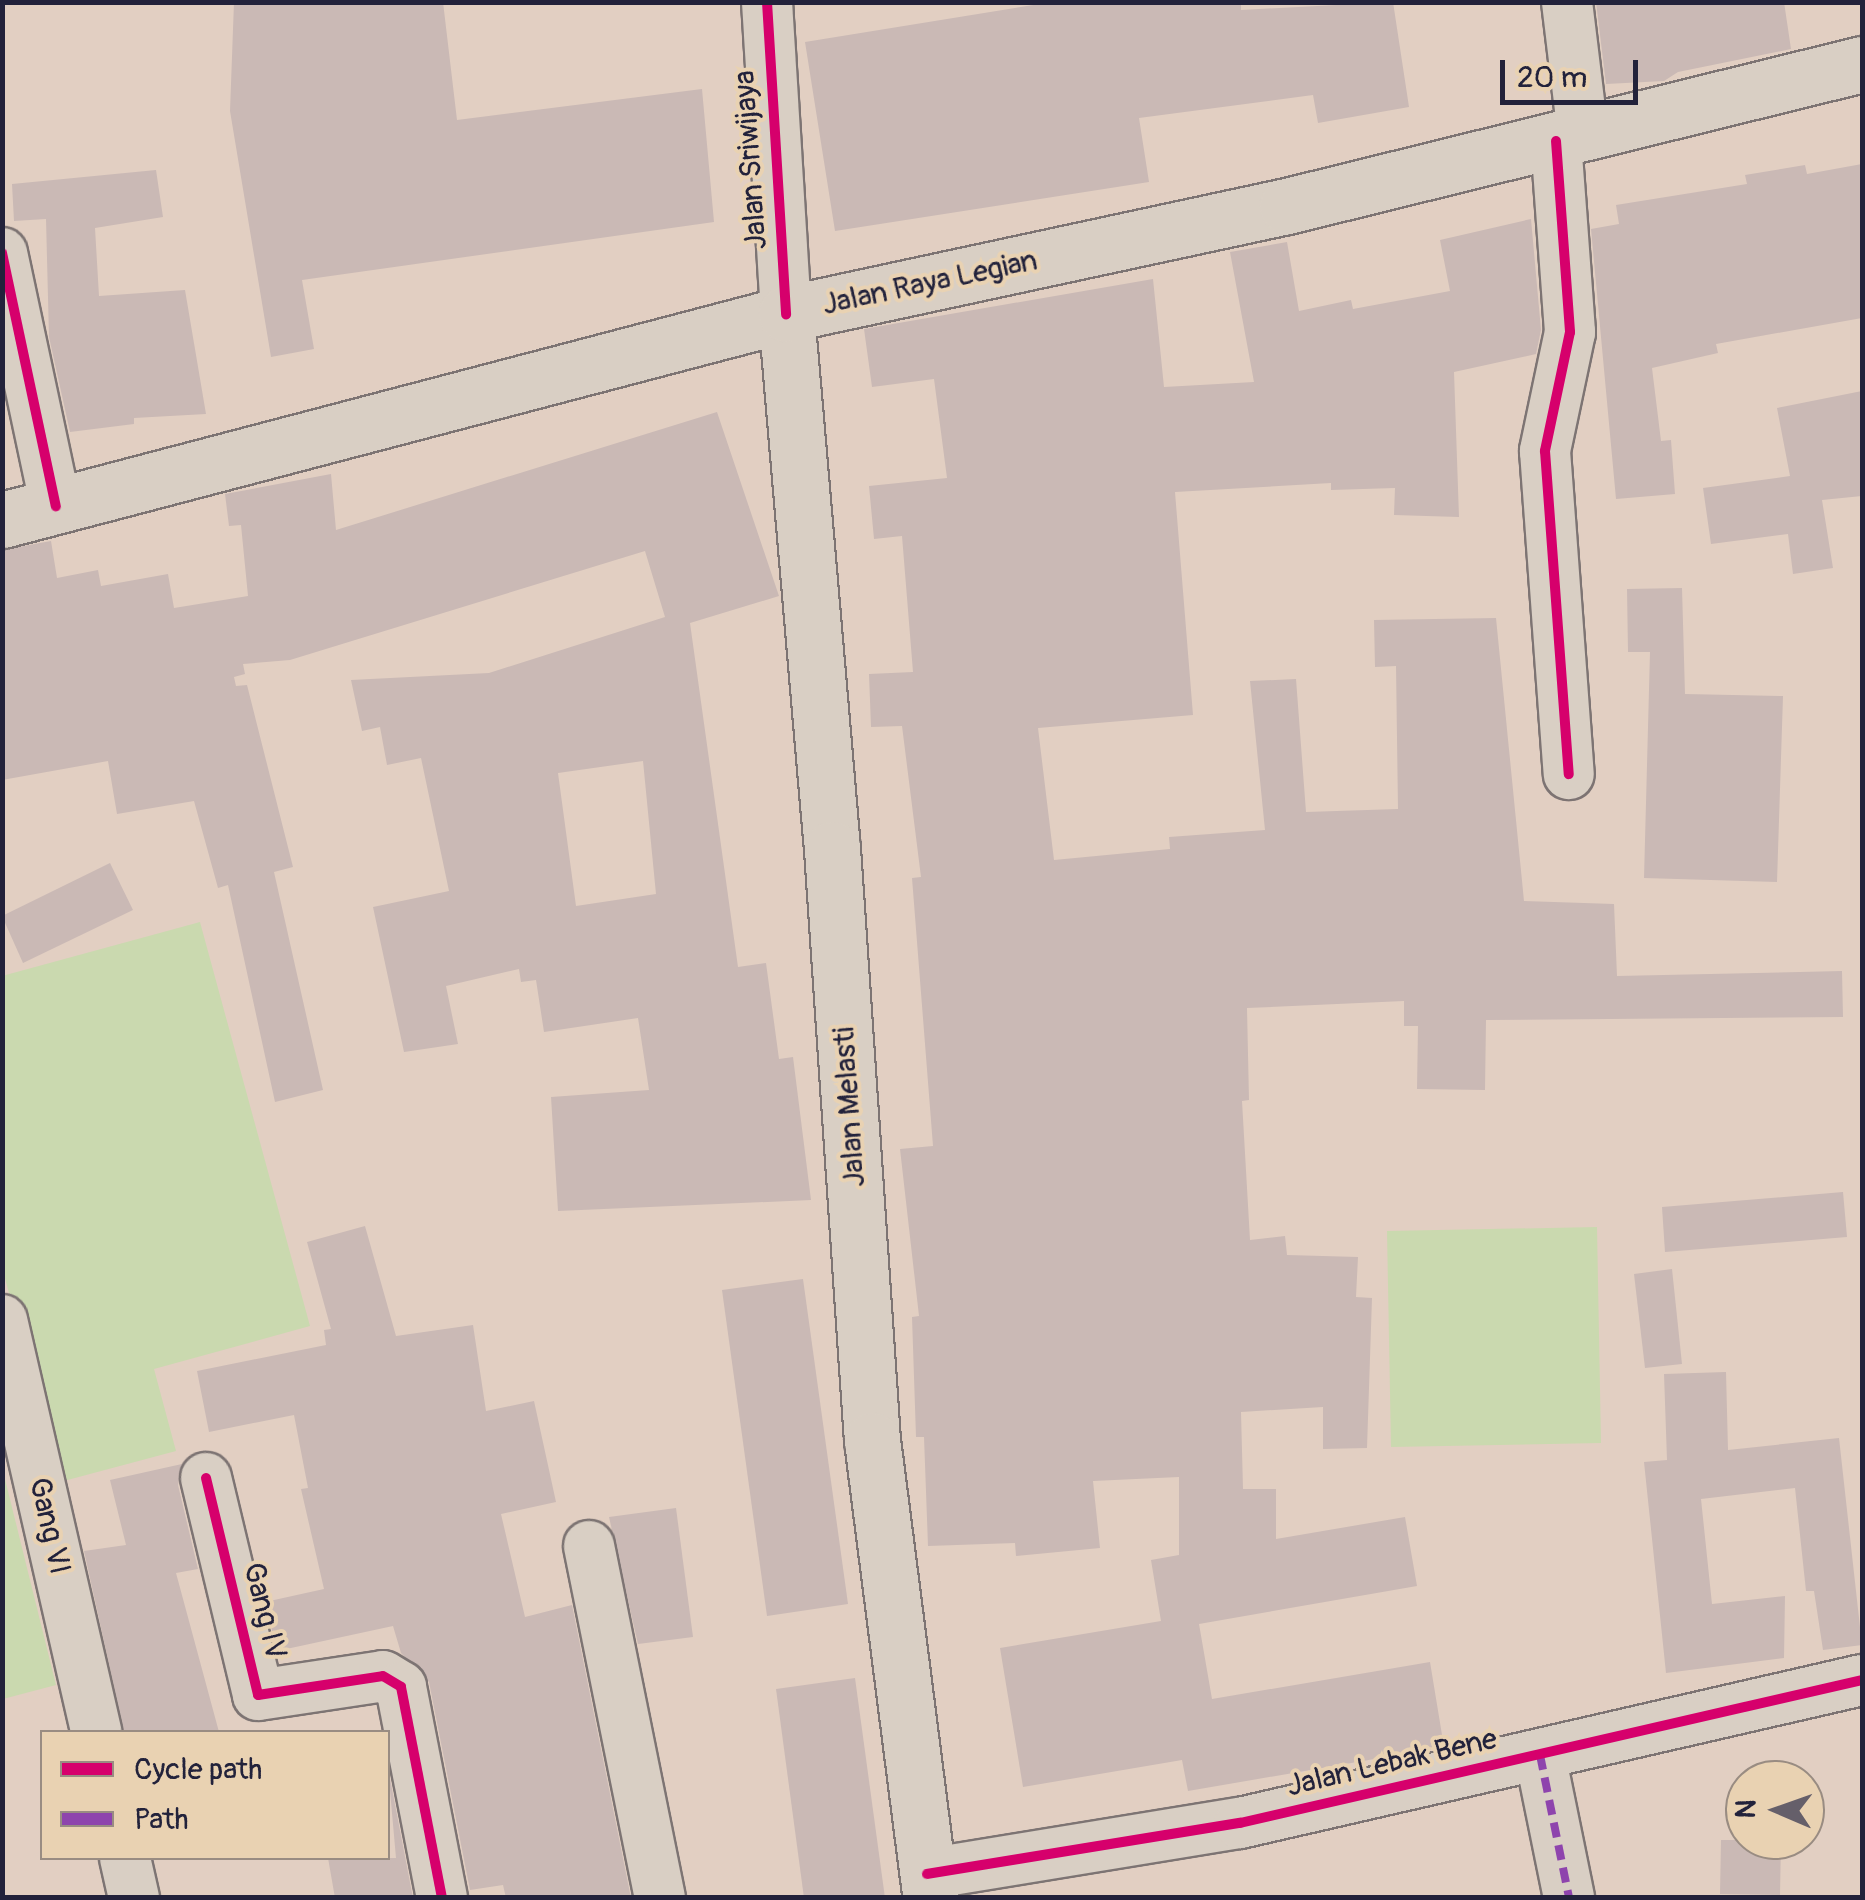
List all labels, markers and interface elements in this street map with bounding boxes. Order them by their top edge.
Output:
scale bar [1505,40,1642,102]
text: 20 m [1517,59,1587,96]
street label: Jalan Sriwijaya [727,69,775,251]
street label: Jalan Raya Legian [819,243,1041,323]
street label: Jalan Melasti [826,1026,874,1188]
street label: Gang VI [20,1474,78,1578]
street label: Gang IV [235,1559,293,1663]
street label: Jalan Lebak Bene [1284,1721,1500,1805]
legend [40,1730,390,1860]
text: Cycle path [134,1751,262,1788]
north arrow [1725,1760,1825,1860]
text: N [1729,1799,1764,1819]
text: Path [134,1801,189,1838]

